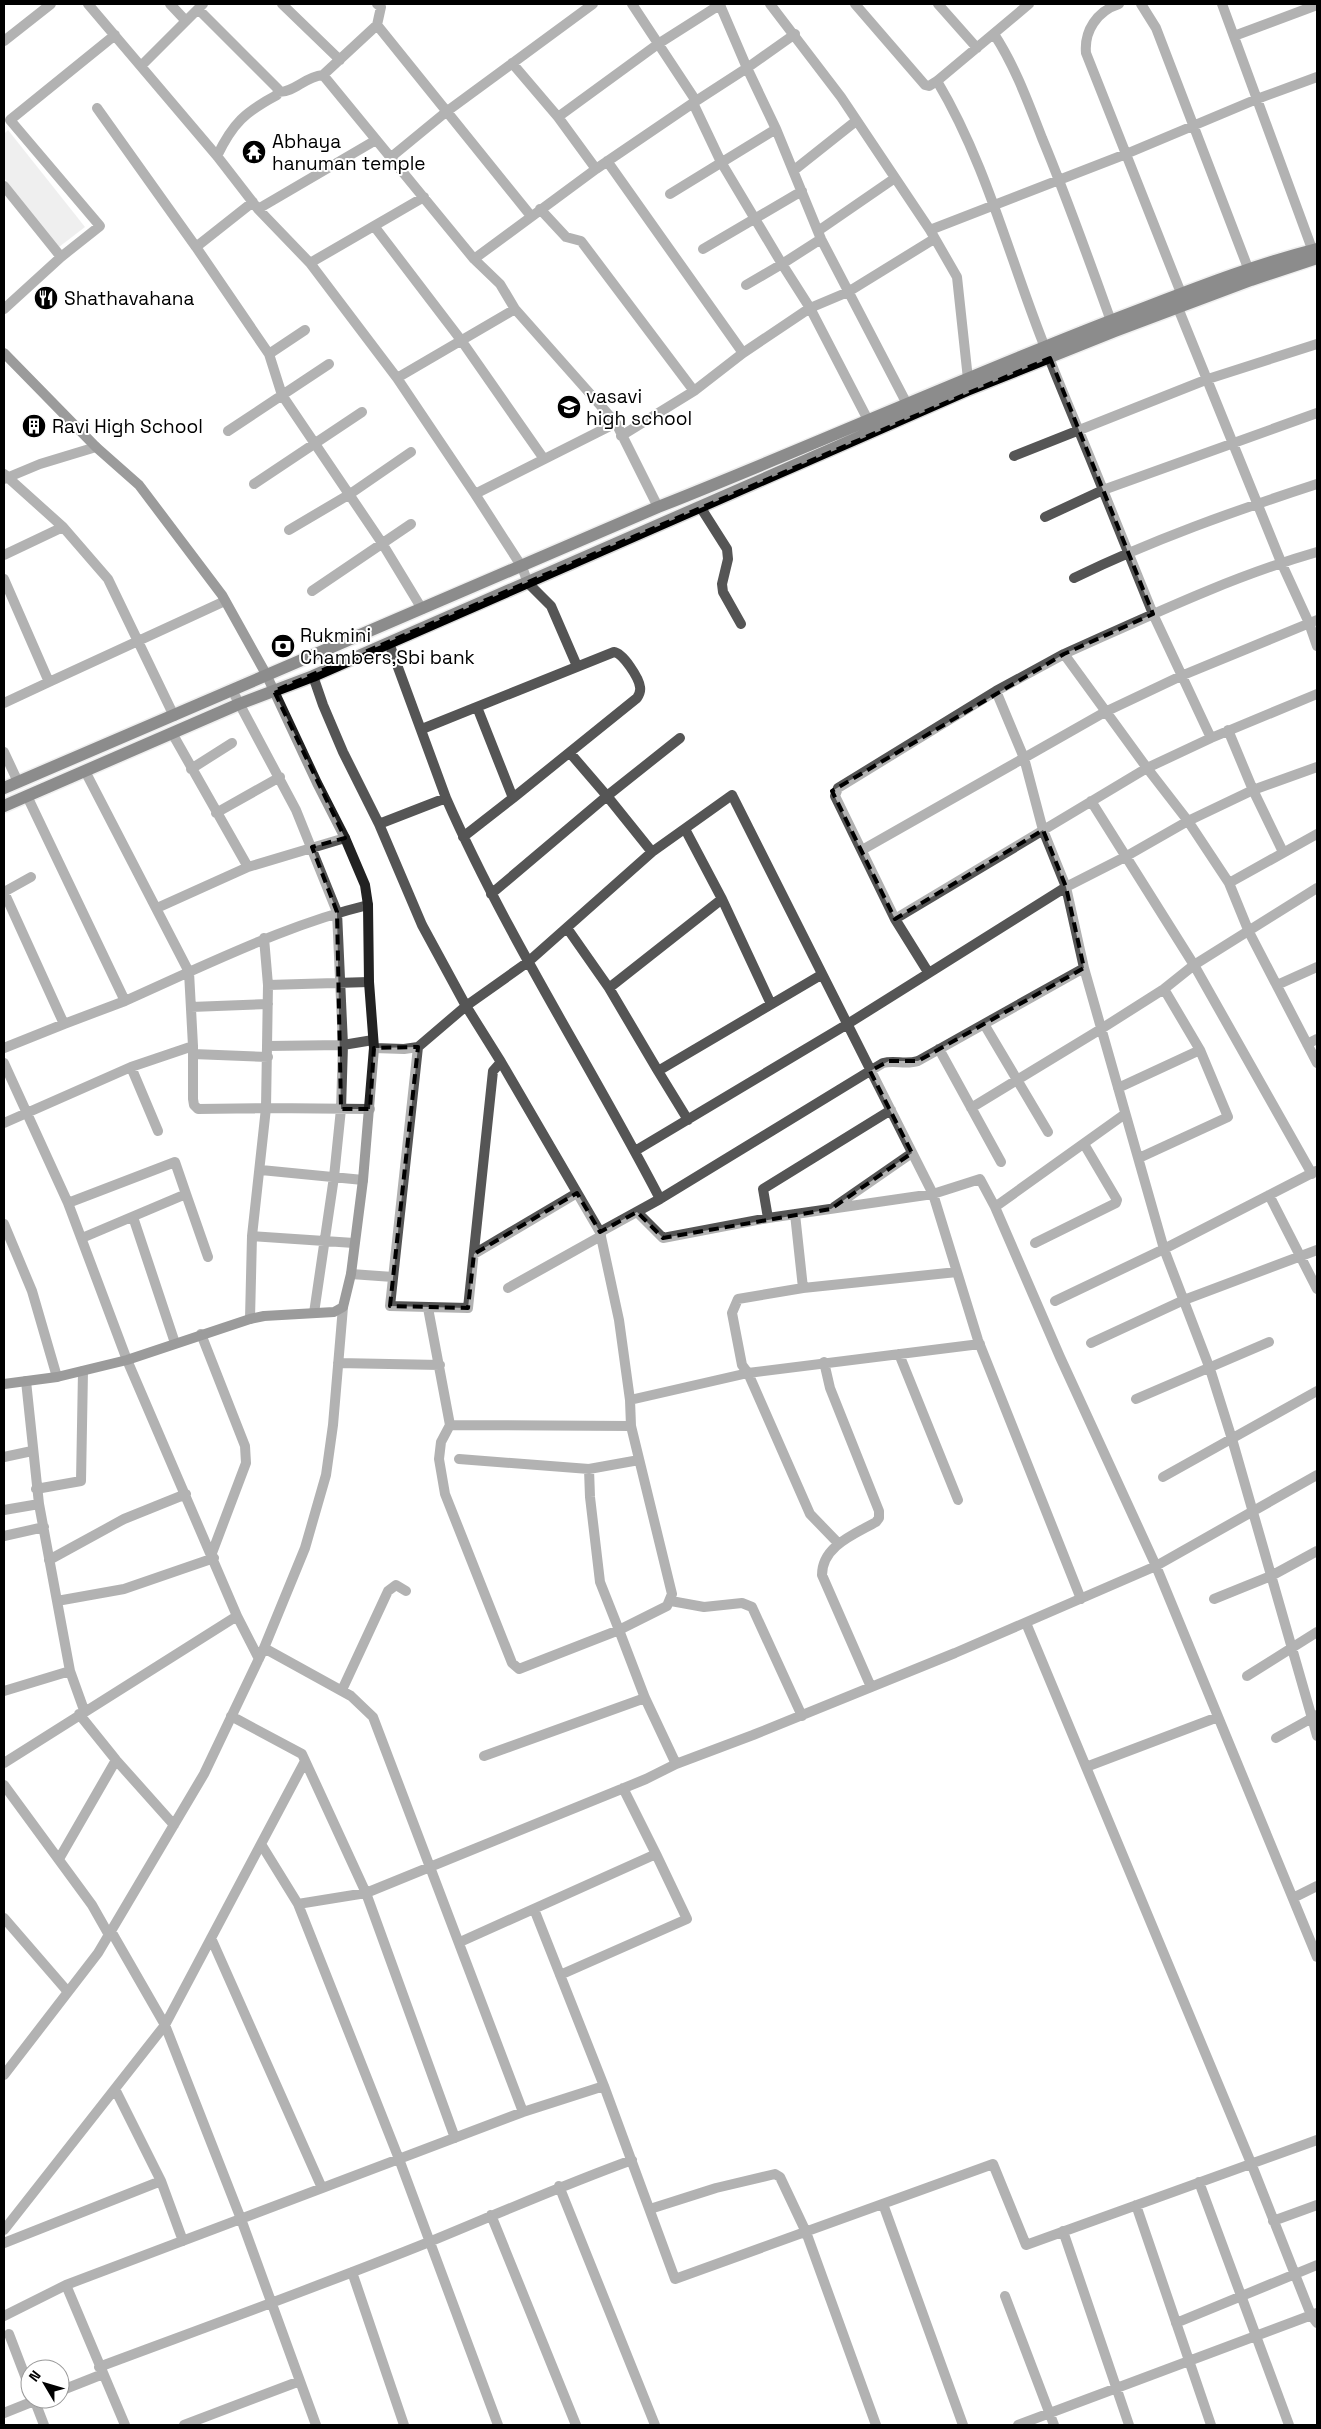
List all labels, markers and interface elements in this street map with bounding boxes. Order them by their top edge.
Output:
place label: Abhaya hanuman temple [272,129,426,176]
temple icon: Abhaya hanuman temple [241,139,267,165]
restaurant icon: Shathavahana [33,285,59,311]
place label: Shathavahana [64,286,195,311]
place label: vasavi high school [586,384,692,431]
school or university icon: vasavi high school [556,394,582,420]
building icon: Ravi High School [21,413,47,439]
place label: Ravi High School [52,414,203,439]
place label: Rukmini Chambers,Sbi bank [300,623,475,670]
bank icon: Rukmini Chambers,Sbi bank [270,633,296,659]
north arrow [20,2359,70,2409]
text: N [25,2367,45,2385]

